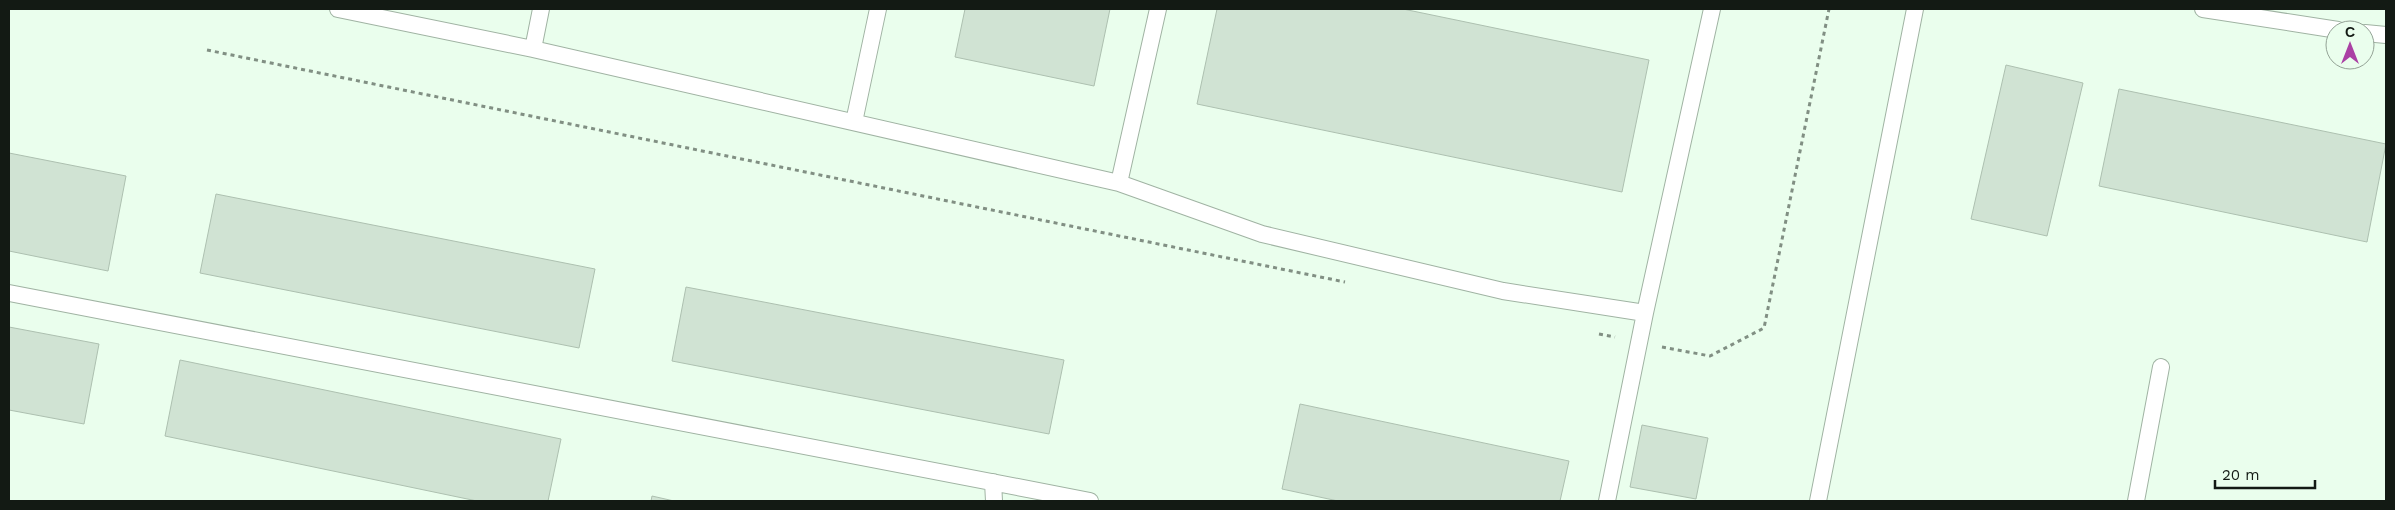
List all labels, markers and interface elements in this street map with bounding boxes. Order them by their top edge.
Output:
north arrow [2325,20,2375,70]
text: С [2345,24,2355,40]
scale bar [2215,458,2315,490]
text: 20 m [2222,466,2260,484]

